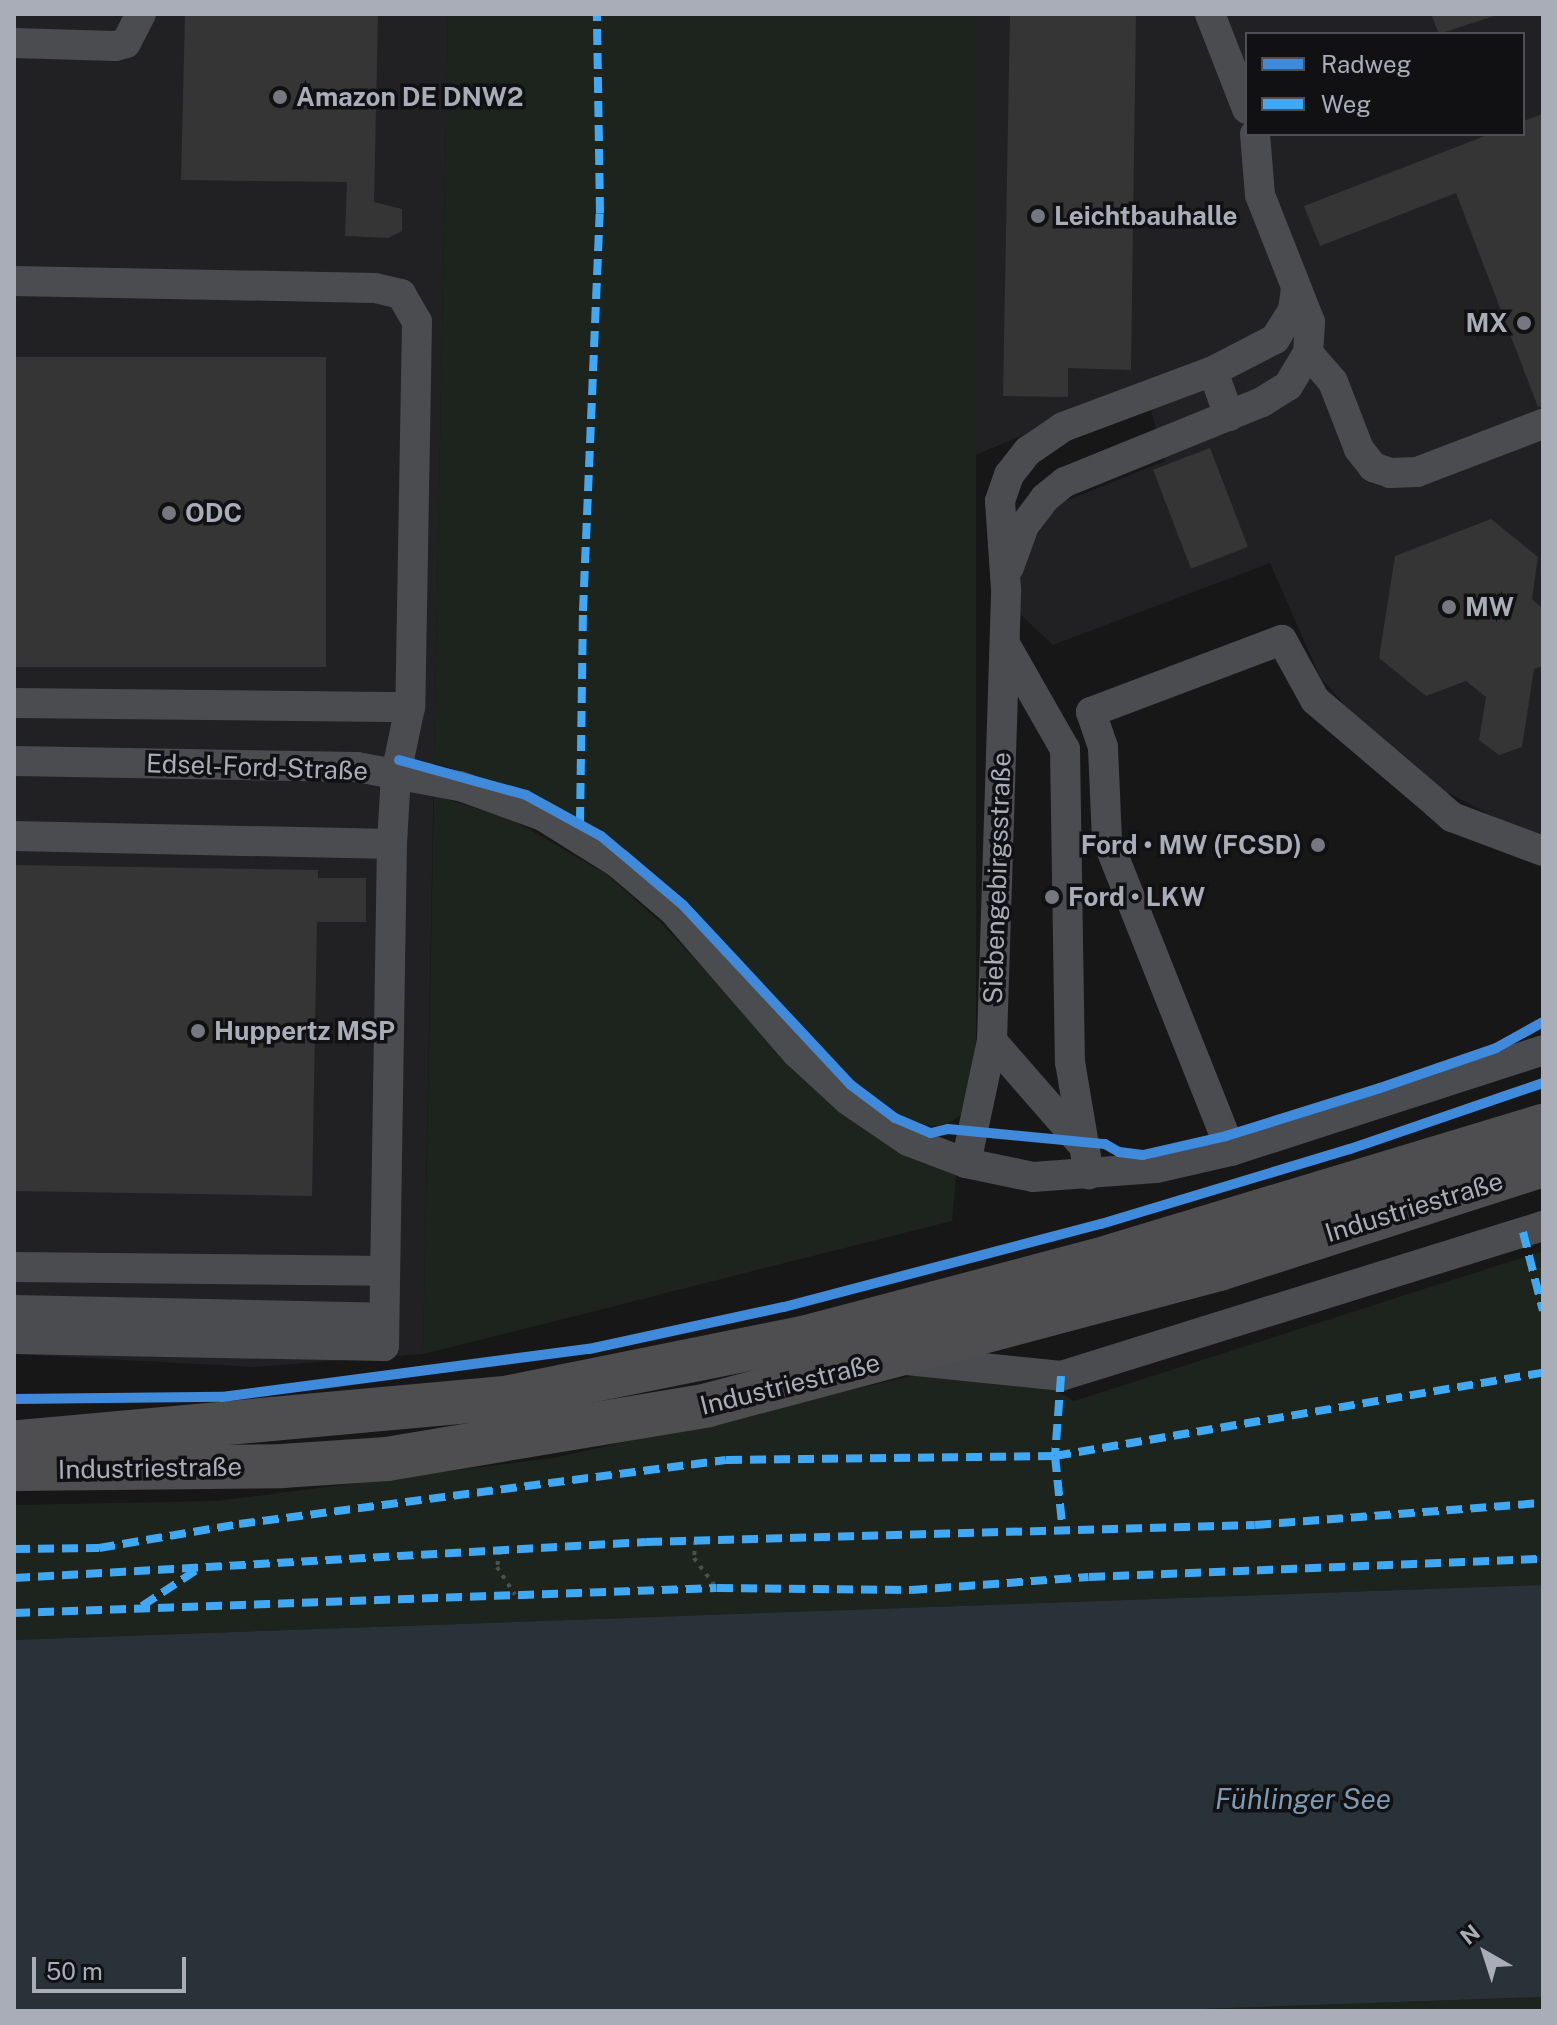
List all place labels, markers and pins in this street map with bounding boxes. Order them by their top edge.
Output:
place label: Amazon DE DNW2 [296,81,524,113]
marker: Amazon DE DNW2 [271,88,289,106]
place label: Leichtbauhalle [1054,200,1238,232]
marker: Leichtbauhalle [1029,207,1047,225]
place label: MX [1466,307,1508,339]
marker: MX [1515,314,1533,332]
place label: ODC [185,497,242,529]
marker: ODC [160,504,178,522]
place label: MW [1465,591,1514,623]
marker: MW [1440,598,1458,616]
place label: Ford • MW (FCSD) [1081,829,1302,861]
marker: Ford • MW (FCSD) [1309,836,1327,854]
place label: Ford • LKW [1068,881,1205,913]
marker: Ford • LKW [1043,888,1061,906]
place label: Huppertz MSP [214,1015,395,1047]
marker: Huppertz MSP [189,1022,207,1040]

